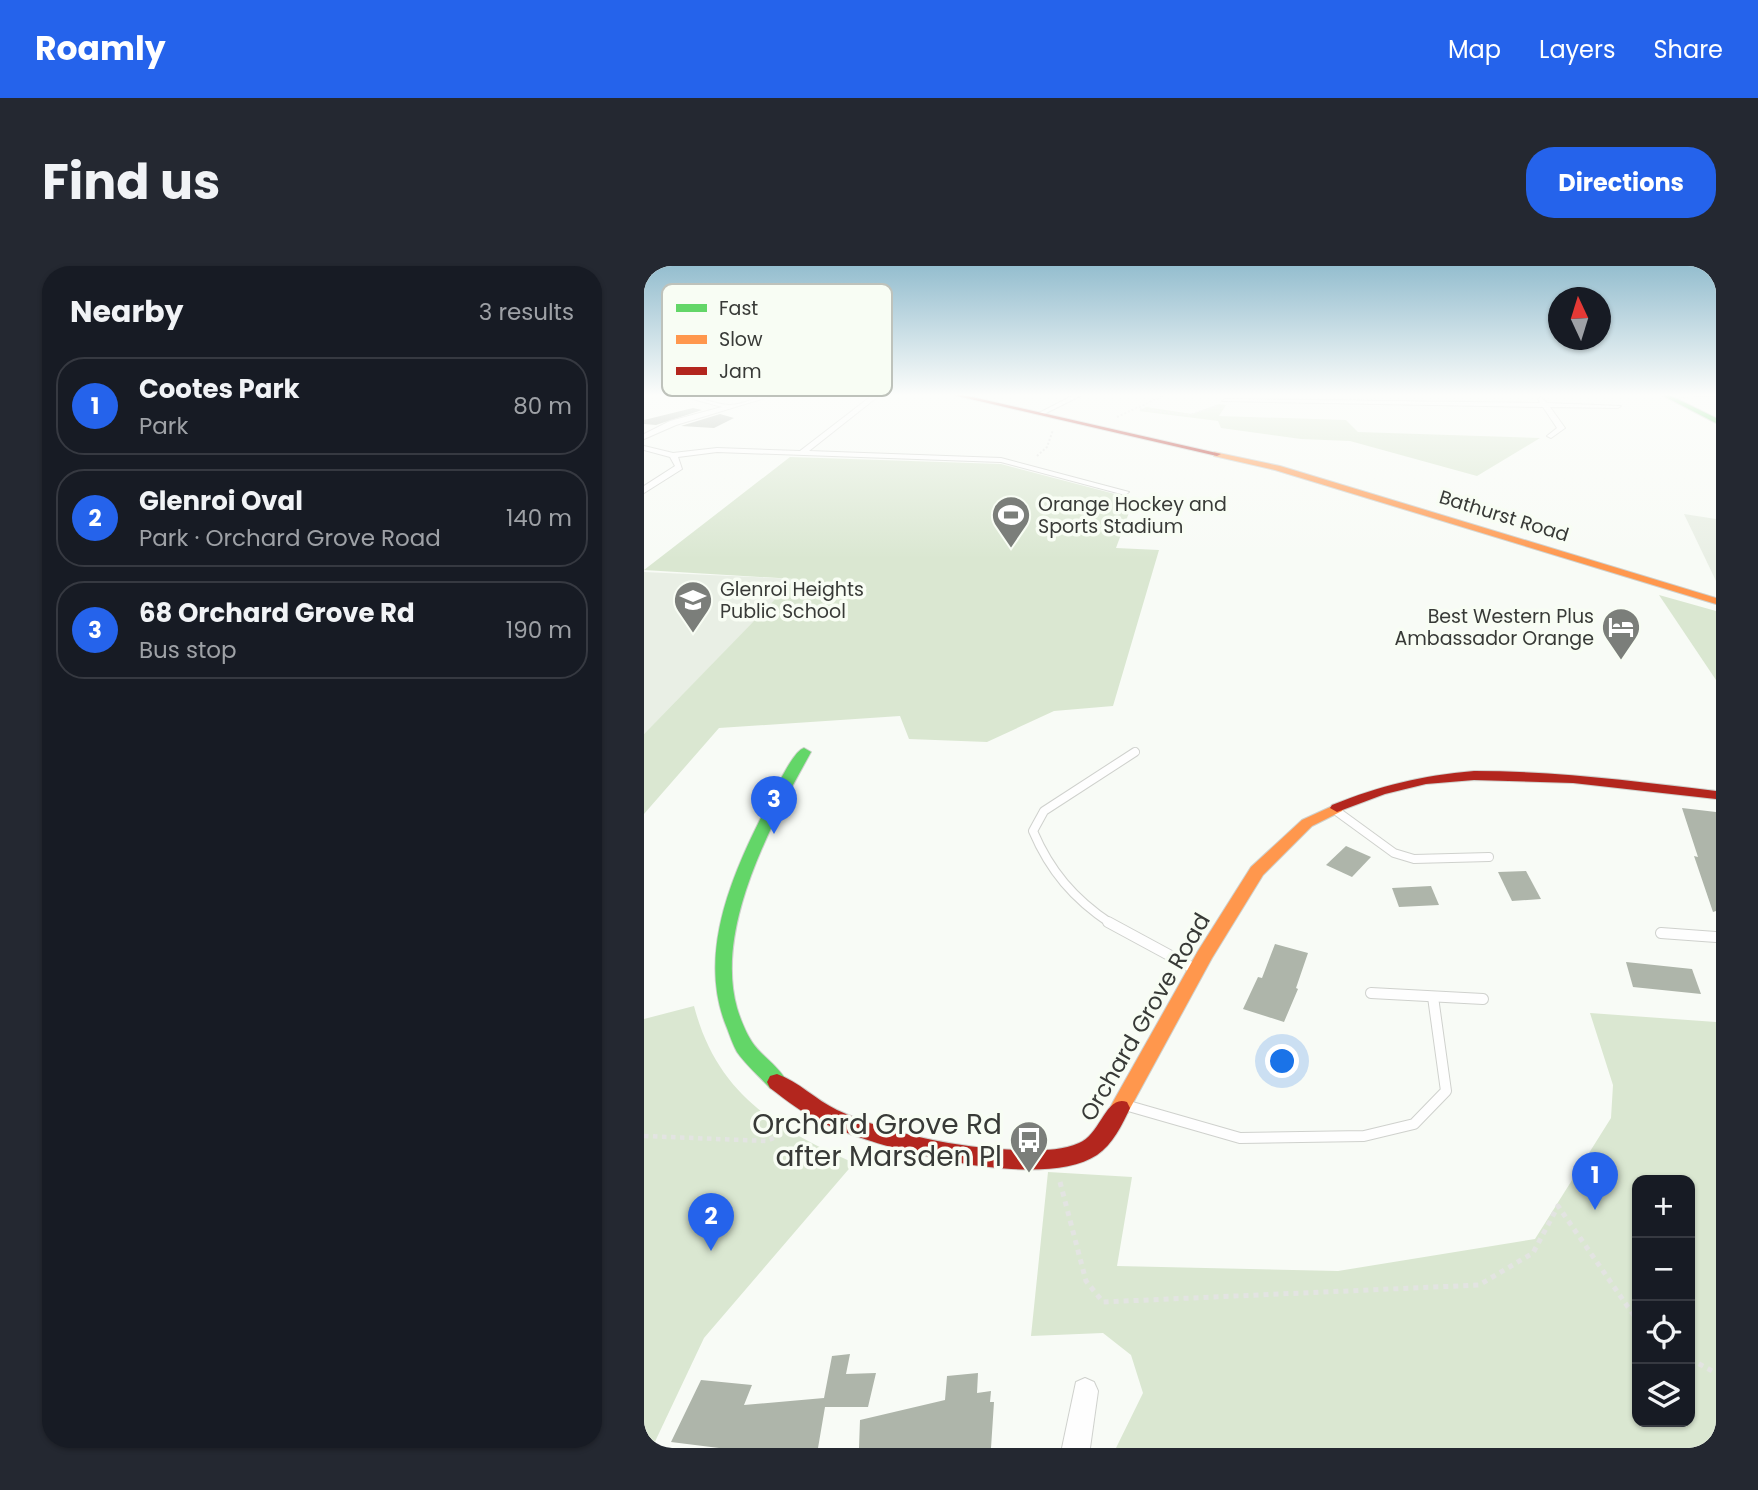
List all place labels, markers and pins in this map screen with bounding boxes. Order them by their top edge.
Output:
place label: Orange Hockey and Sports Stadium [1038,491,1227,540]
sports icon: Orange Hockey and Sports Stadium [990,494,1032,549]
place label: Glenroi Heights Public School [720,576,864,625]
school or university icon: Glenroi Heights Public School [672,579,714,634]
place label: Best Western Plus Ambassador Orange [1394,603,1594,652]
hotel icon: Best Western Plus Ambassador Orange [1600,606,1642,661]
pin: 3 [751,776,797,834]
place label: Orchard Grove Rd after Marsden Pl [752,1105,1002,1176]
bus stop icon: Orchard Grove Rd after Marsden Pl [1008,1119,1050,1174]
pin: 1 [1572,1152,1618,1210]
pin: 2 [688,1193,734,1251]

